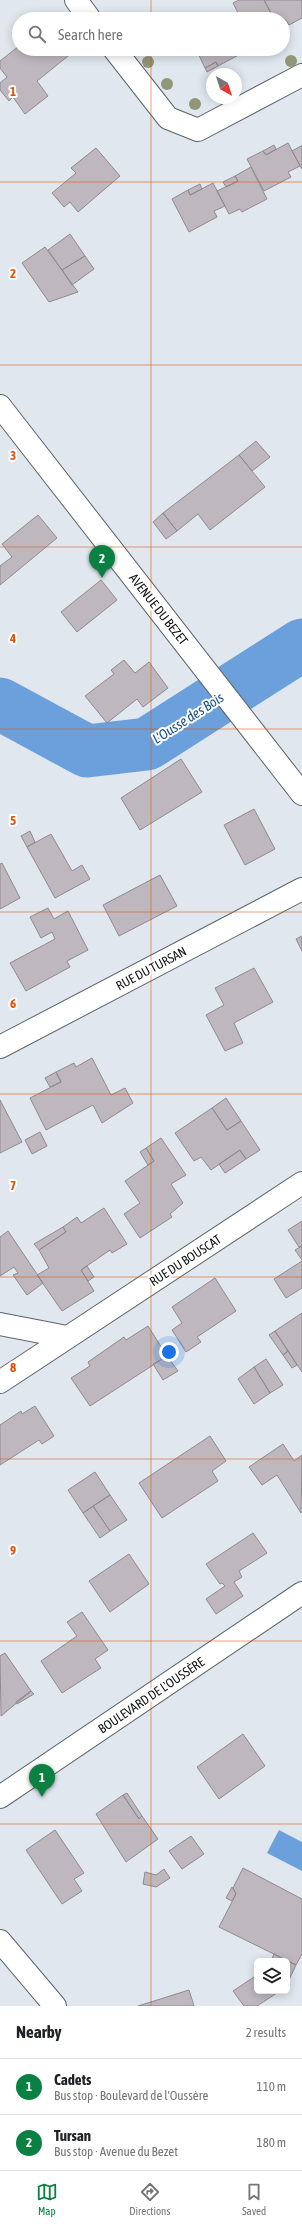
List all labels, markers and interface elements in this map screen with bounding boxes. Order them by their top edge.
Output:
search box [12,12,290,56]
icon: search [26,23,48,45]
text: Search here [58,26,123,43]
north arrow [206,68,242,104]
text: 1 [10,84,16,99]
text: 2 [10,266,16,281]
text: 3 [10,448,16,463]
pin: 2 [89,545,115,578]
street label: AVENUE DU BEZET [126,571,191,648]
text: 4 [9,631,16,646]
water label: L'Ousse des Bois [150,689,227,747]
text: 5 [10,813,16,828]
street label: RUE DU TURSAN [113,944,189,993]
text: 6 [10,996,16,1011]
text: 7 [10,1178,16,1193]
street label: RUE DU BOUSCAT [147,1232,224,1289]
your location [159,1342,179,1362]
text: 8 [10,1360,16,1375]
text: 9 [10,1543,16,1558]
street label: BOULEVARD DE L'OUSSÈRE [95,1654,208,1737]
pin: 1 [29,1764,55,1797]
map controls [254,1958,290,1994]
button: layers [254,1958,290,1994]
text: Nearby [16,2022,62,2042]
text: 2 results [246,2025,286,2040]
text: Cadets [54,2071,91,2088]
text: 1 [26,2079,32,2094]
text: 110 m [257,2079,286,2094]
text: Bus stop · Boulevard de l'Oussère [54,2088,208,2103]
text: Tursan [54,2127,91,2144]
text: 2 [26,2135,32,2150]
text: 180 m [257,2135,286,2150]
text: Bus stop · Avenue du Bezet [54,2144,178,2159]
tab: Map [36,2181,58,2217]
tab: Directions [129,2181,170,2217]
tab: Saved [242,2181,266,2217]

